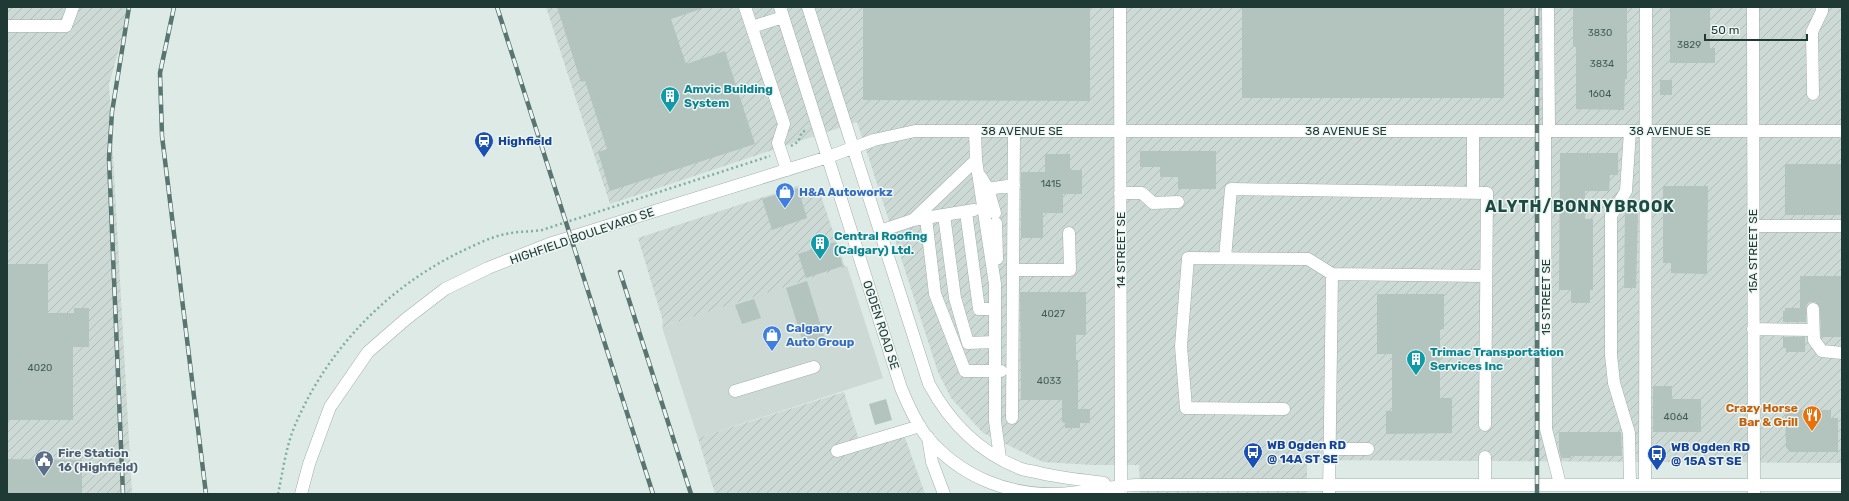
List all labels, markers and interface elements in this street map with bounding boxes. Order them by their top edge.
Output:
scale bar [1705,16,1807,42]
text: 50 m [1711,23,1739,37]
house number: 3830 [1588,27,1612,39]
house number: 3829 [1677,39,1701,51]
house number: 3834 [1590,58,1614,70]
place label: Amvic Building System [684,82,773,110]
building icon: Amvic Building System [659,85,681,113]
house number: 1604 [1589,88,1611,100]
street label: 38 AVENUE SE [981,124,1063,138]
street label: 38 AVENUE SE [1305,124,1387,138]
street label: 38 AVENUE SE [1629,124,1711,138]
station icon: Highfield [473,130,495,158]
place label: Highfield [498,134,552,148]
house number: 1415 [1041,178,1061,190]
shop icon: H&A Autoworkz [774,181,796,209]
place label: H&A Autoworkz [799,185,893,199]
district label: ALYTH/BONNYBROOK [1485,197,1675,216]
street label: HIGHFIELD BOULEVARD SE [508,205,656,267]
street label: 15A STREET SE [1746,209,1760,293]
street label: 14 STREET SE [1114,212,1128,288]
place label: Central Roofing (Calgary) Ltd. [834,229,927,257]
building icon: Central Roofing (Calgary) Ltd. [809,232,831,260]
street label: 15 STREET SE [1539,259,1553,335]
street label: OGDEN ROAD SE [860,279,902,371]
house number: 4027 [1041,308,1065,320]
place label: Calgary Auto Group [786,321,855,349]
shop icon: Calgary Auto Group [761,324,783,352]
place label: Trimac Transportation Services Inc [1430,345,1564,373]
building icon: Trimac Transportation Services Inc [1405,348,1427,376]
house number: 4020 [28,362,52,374]
house number: 4033 [1037,375,1061,387]
place label: Crazy Horse Bar & Grill [1726,401,1798,429]
restaurant icon: Crazy Horse Bar & Grill [1801,404,1823,432]
house number: 4064 [1664,411,1688,423]
place label: WB Ogden RD @ 14A ST SE [1267,438,1346,466]
place label: WB Ogden RD @ 15A ST SE [1671,440,1750,468]
bus stop icon: WB Ogden RD @ 14A ST SE [1242,441,1264,469]
bus stop icon: WB Ogden RD @ 15A ST SE [1646,443,1668,471]
place label: Fire Station 16 (Highfield) [58,446,138,474]
public building icon: Fire Station 16 (Highfield) [33,449,55,477]

